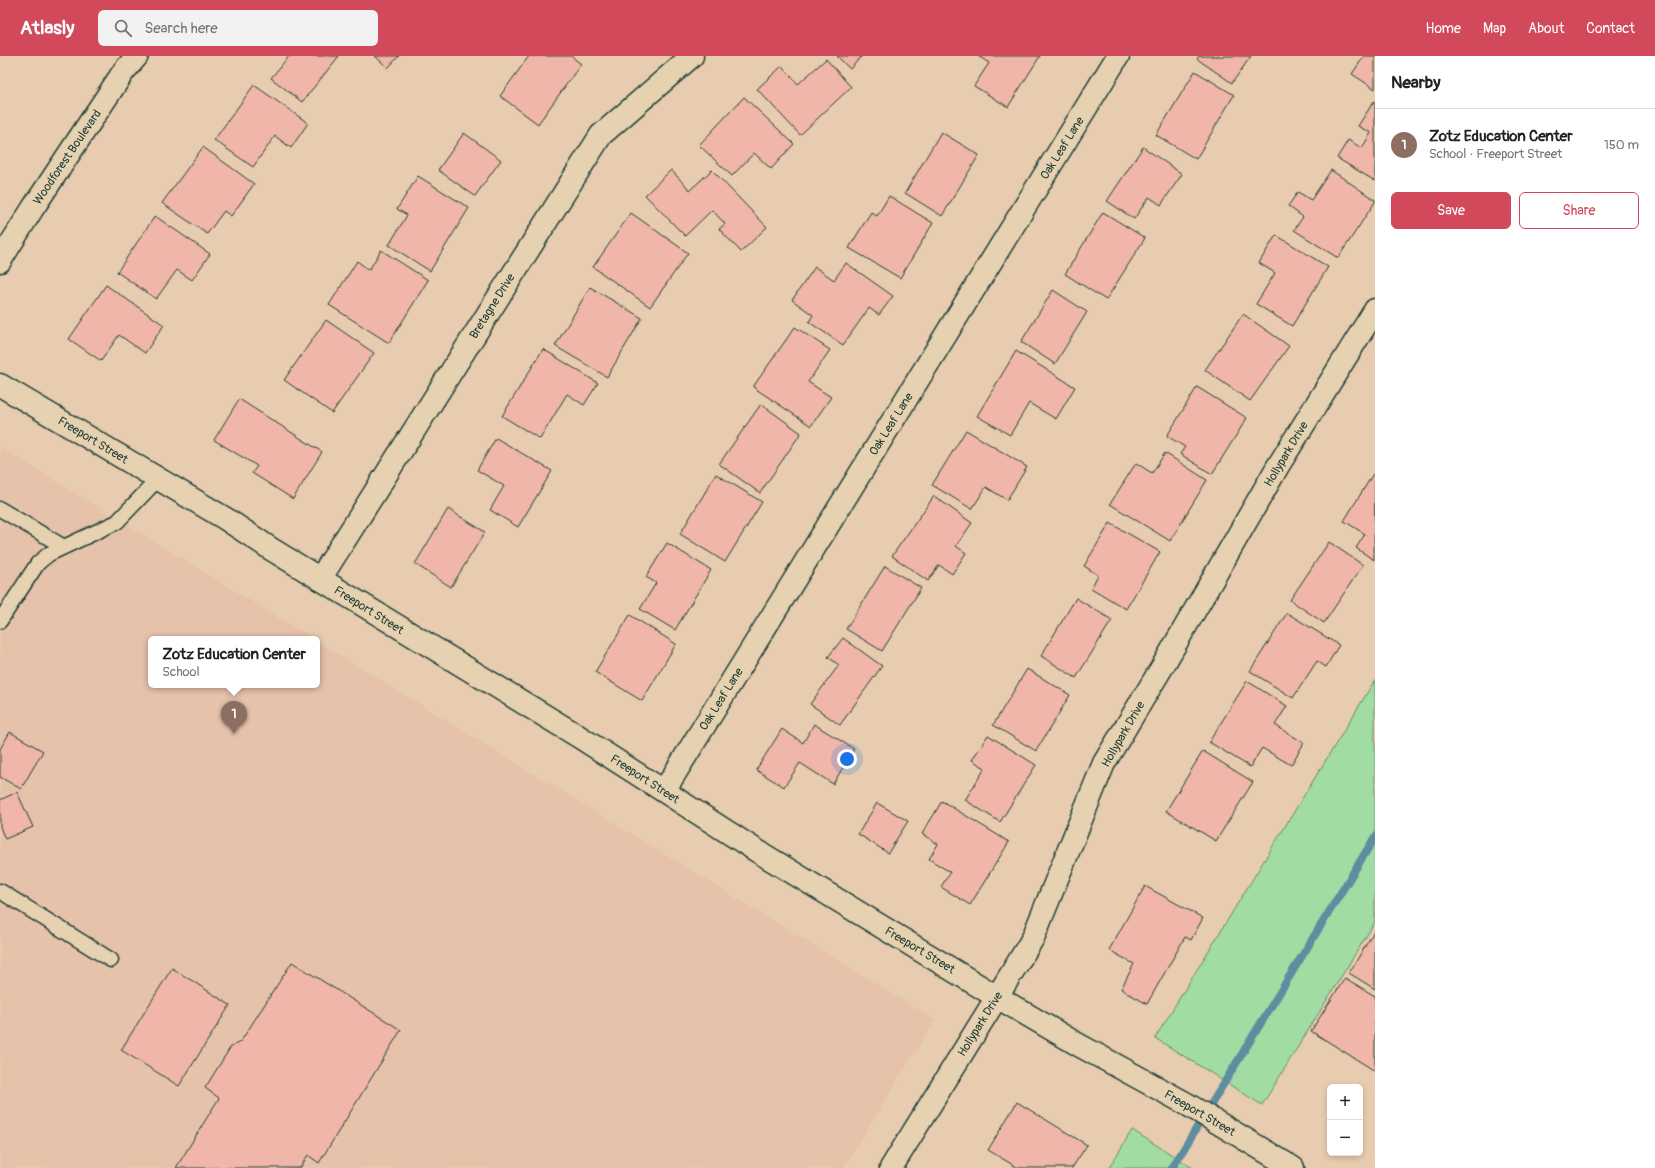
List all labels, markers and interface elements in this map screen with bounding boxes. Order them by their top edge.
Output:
search box [98,10,378,46]
text: Atlasly [20,16,74,40]
icon: search [112,17,134,39]
text: Search here [144,19,218,38]
text: Home [1426,20,1461,37]
text: Map [1483,20,1506,37]
text: About [1528,20,1564,37]
text: Contact [1586,20,1635,37]
text: Nearby [1391,72,1440,93]
street label: Woodforest Boulevard [30,107,105,208]
street label: Oak Leaf Lane [1037,114,1088,182]
text: Zotz Education Center [1429,127,1573,146]
text: 1 [1401,137,1407,153]
text: 150 m [1604,137,1639,153]
text: School · Freeport Street [1429,146,1562,162]
button: Save [1391,192,1511,229]
button: Share [1519,192,1639,229]
street label: Bretagne Drive [466,271,518,342]
street label: Oak Leaf Lane [866,390,917,458]
street label: Freeport Street [55,414,131,467]
street label: Hollypark Drive [1261,419,1312,490]
street label: Freeport Street [331,583,407,638]
popup [148,636,320,688]
text: Zotz Education Center [162,645,306,664]
text: School [162,664,200,680]
street label: Oak Leaf Lane [696,665,747,733]
street label: Hollypark Drive [1099,699,1148,770]
pin: 1 [221,701,247,734]
your location [837,749,857,769]
street label: Freeport Street [607,751,682,807]
street label: Freeport Street [882,924,958,977]
street label: Hollypark Drive [955,989,1006,1059]
map controls [1327,1084,1363,1156]
button: + [1327,1084,1363,1120]
street label: Freeport Street [1162,1087,1238,1140]
button: − [1327,1120,1363,1156]

